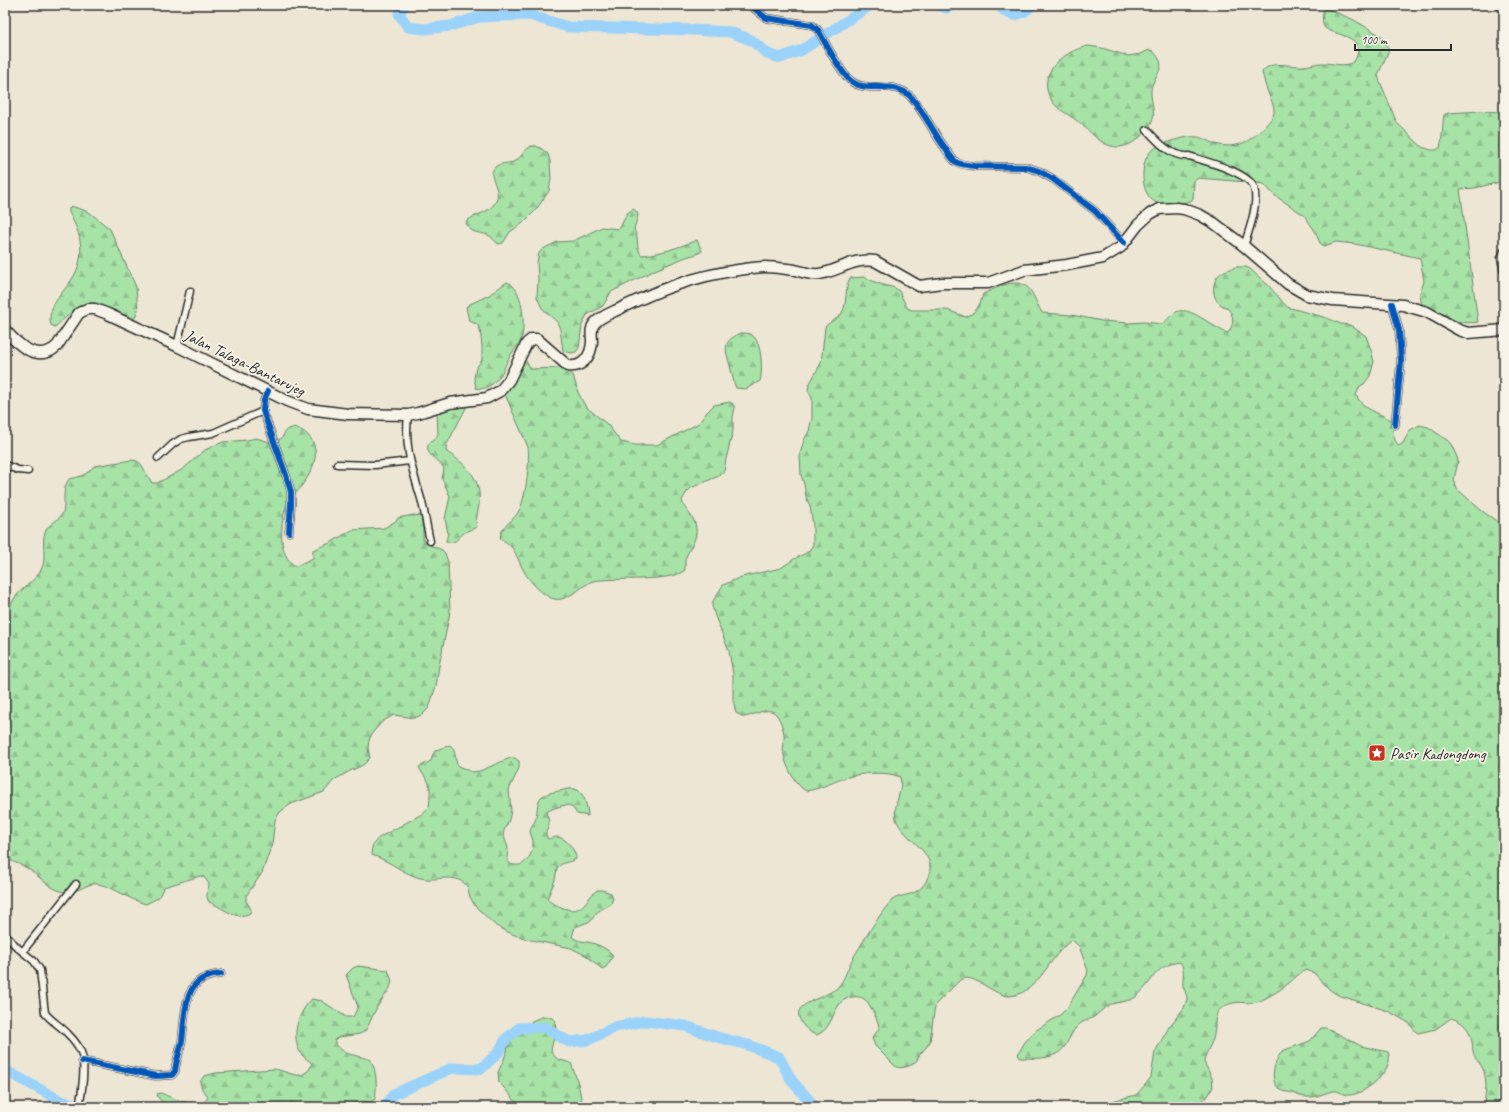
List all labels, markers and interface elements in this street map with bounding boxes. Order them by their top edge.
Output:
scale bar [1355,26,1451,52]
text: 100 m [1361,32,1388,48]
street label: Jalan Talaga-Bantarujeg [180,325,309,401]
place icon: Pasir Kadongdong [1367,743,1387,763]
place label: Pasir Kadongdong [1390,744,1487,764]

